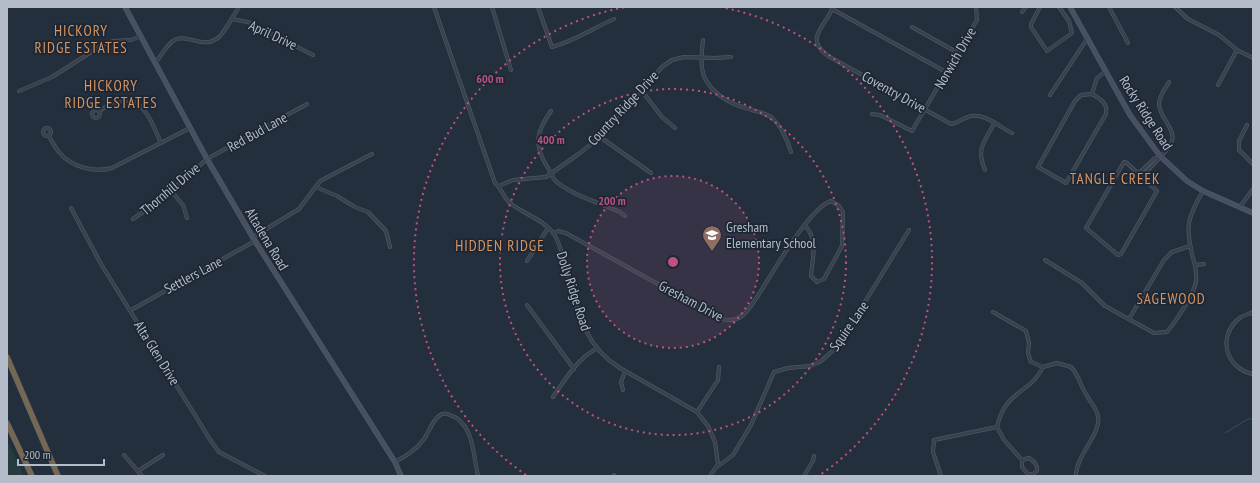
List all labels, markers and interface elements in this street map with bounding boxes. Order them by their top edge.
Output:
street label: April Drive [246,16,300,54]
district label: HICKORY RIDGE ESTATES [34,21,128,57]
street label: Norwich Drive [930,24,980,92]
street label: Country Ridge Drive [584,67,662,149]
street label: Coventry Drive [859,67,929,117]
text: 600 m [476,71,504,86]
street label: Rocky Ridge Road [1115,72,1177,154]
district label: HICKORY RIDGE ESTATES [64,76,158,112]
street label: Red Bud Lane [224,108,290,156]
text: 400 m [537,132,565,147]
street label: Thornhill Drive [136,159,204,219]
district label: TANGLE CREEK [1070,169,1160,188]
text: 200 m [598,193,626,208]
street label: Altadena Road [241,204,293,274]
place label: Gresham Elementary School [726,218,816,252]
school or university icon: Gresham Elementary School [701,224,723,252]
district label: HIDDEN RIDGE [455,236,545,255]
street label: Dolly Ridge Road [553,249,595,333]
street label: Settlers Lane [161,252,225,298]
centre of rings [666,255,680,269]
street label: Gresham Drive [656,276,727,326]
district label: SAGEWOOD [1136,289,1206,308]
street label: Squire Lane [825,297,873,354]
street label: Alta Glen Drive [130,317,184,389]
scale bar [18,441,104,467]
text: 200 m [24,447,51,462]

